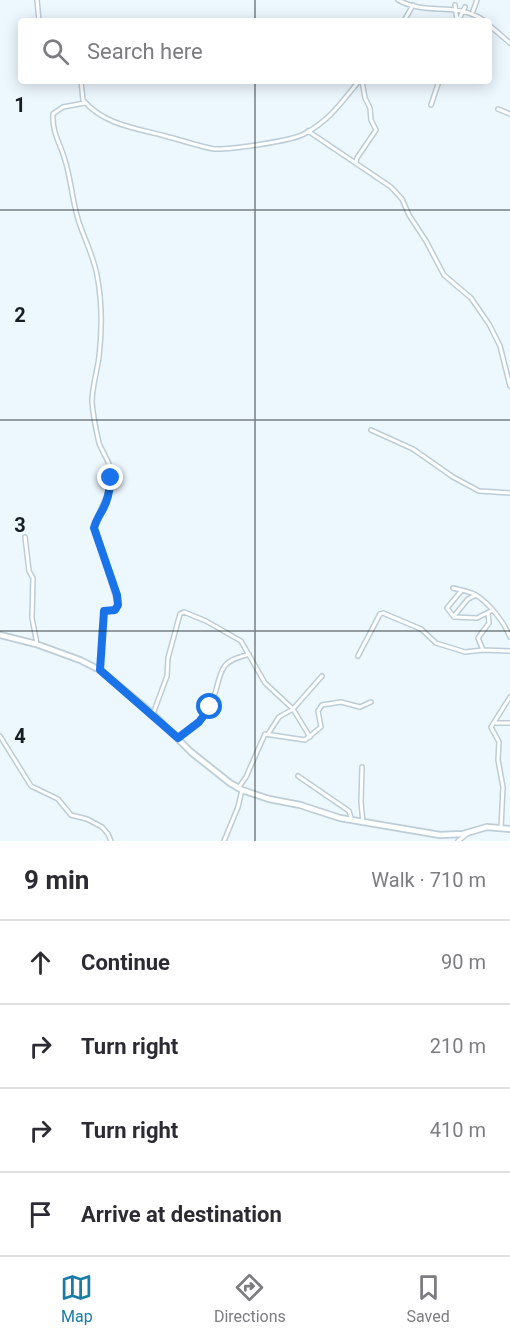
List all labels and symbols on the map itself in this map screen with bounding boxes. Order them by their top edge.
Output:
text: 1 [14,93,26,117]
text: 2 [14,303,26,327]
route end [97,464,123,490]
text: 3 [14,513,26,537]
route start [196,693,222,719]
text: 4 [14,724,26,748]

